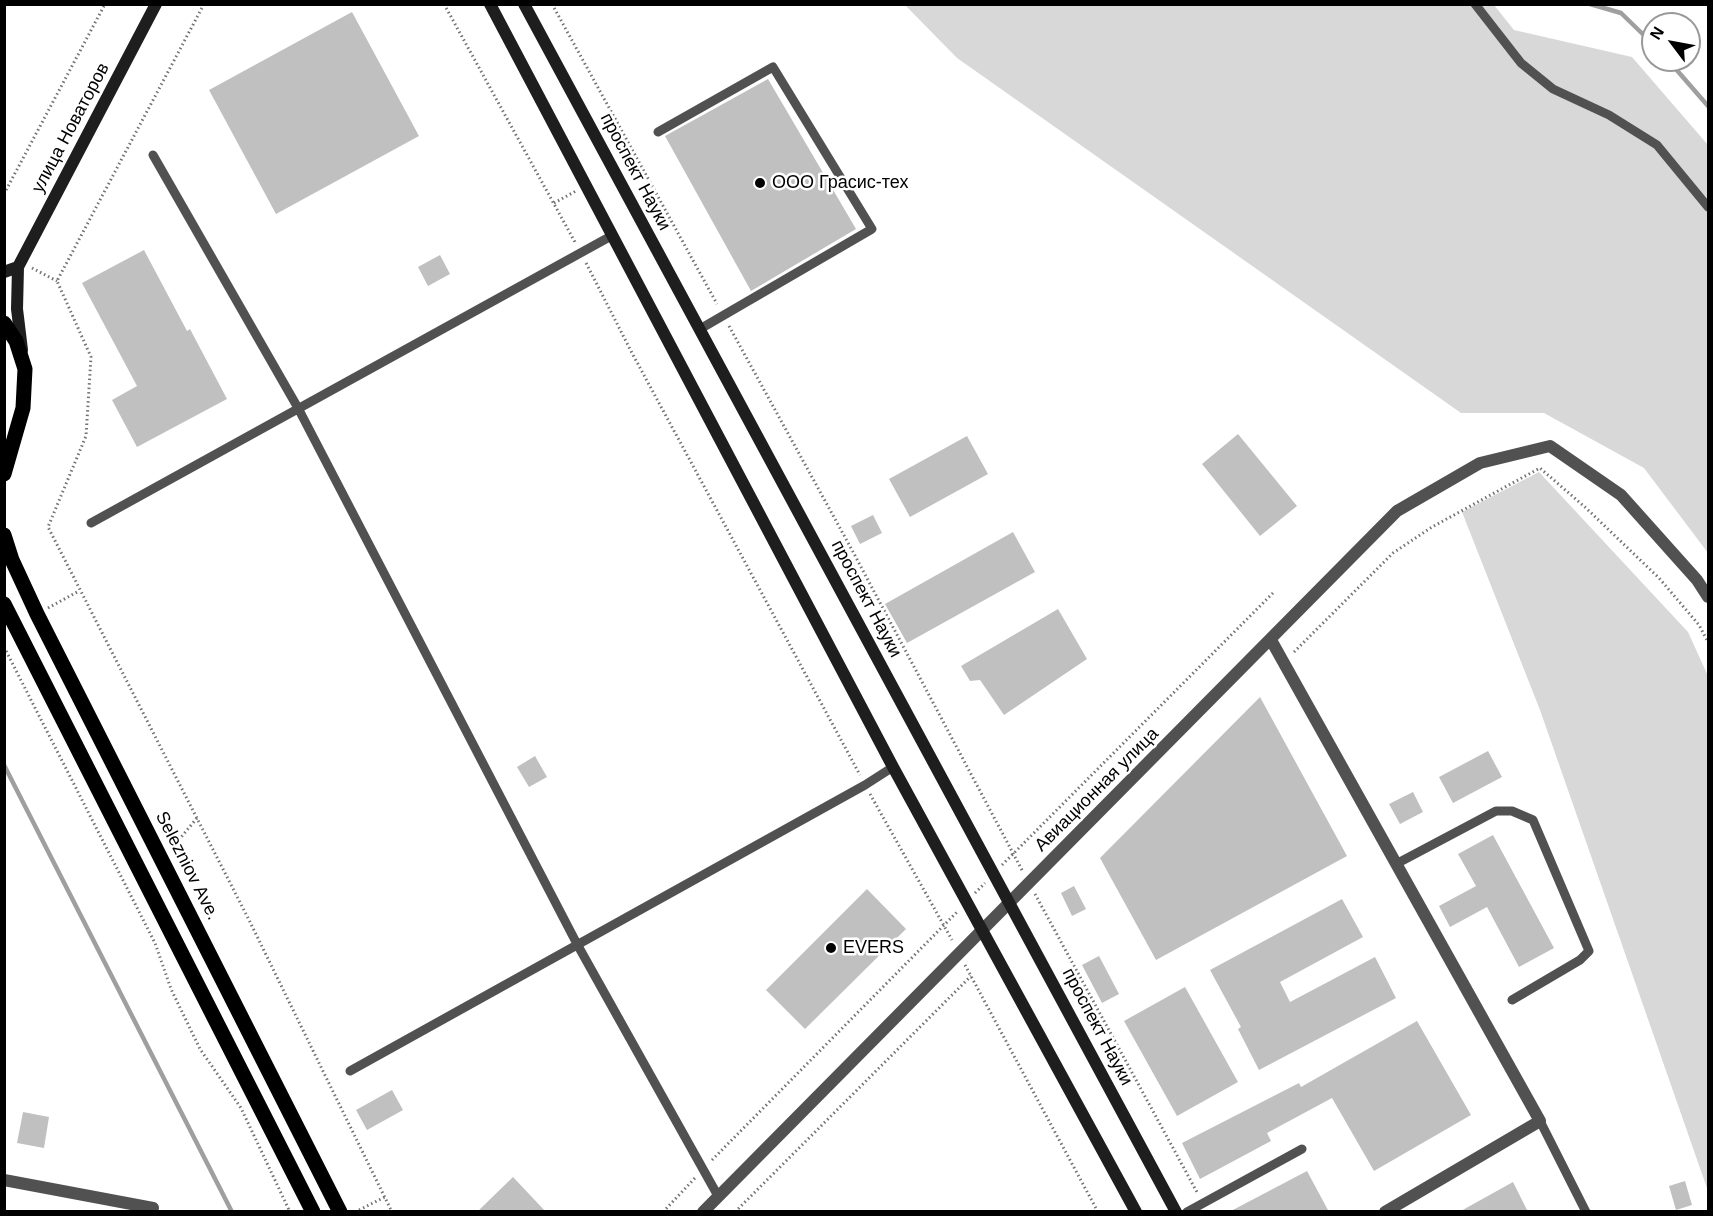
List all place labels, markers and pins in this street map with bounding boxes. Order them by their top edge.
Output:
place label: ООО Грасис-тех [772,172,908,194]
marker: ООО Грасис-тех [753,176,767,190]
place label: EVERS [843,937,904,959]
marker: EVERS [824,941,838,955]

